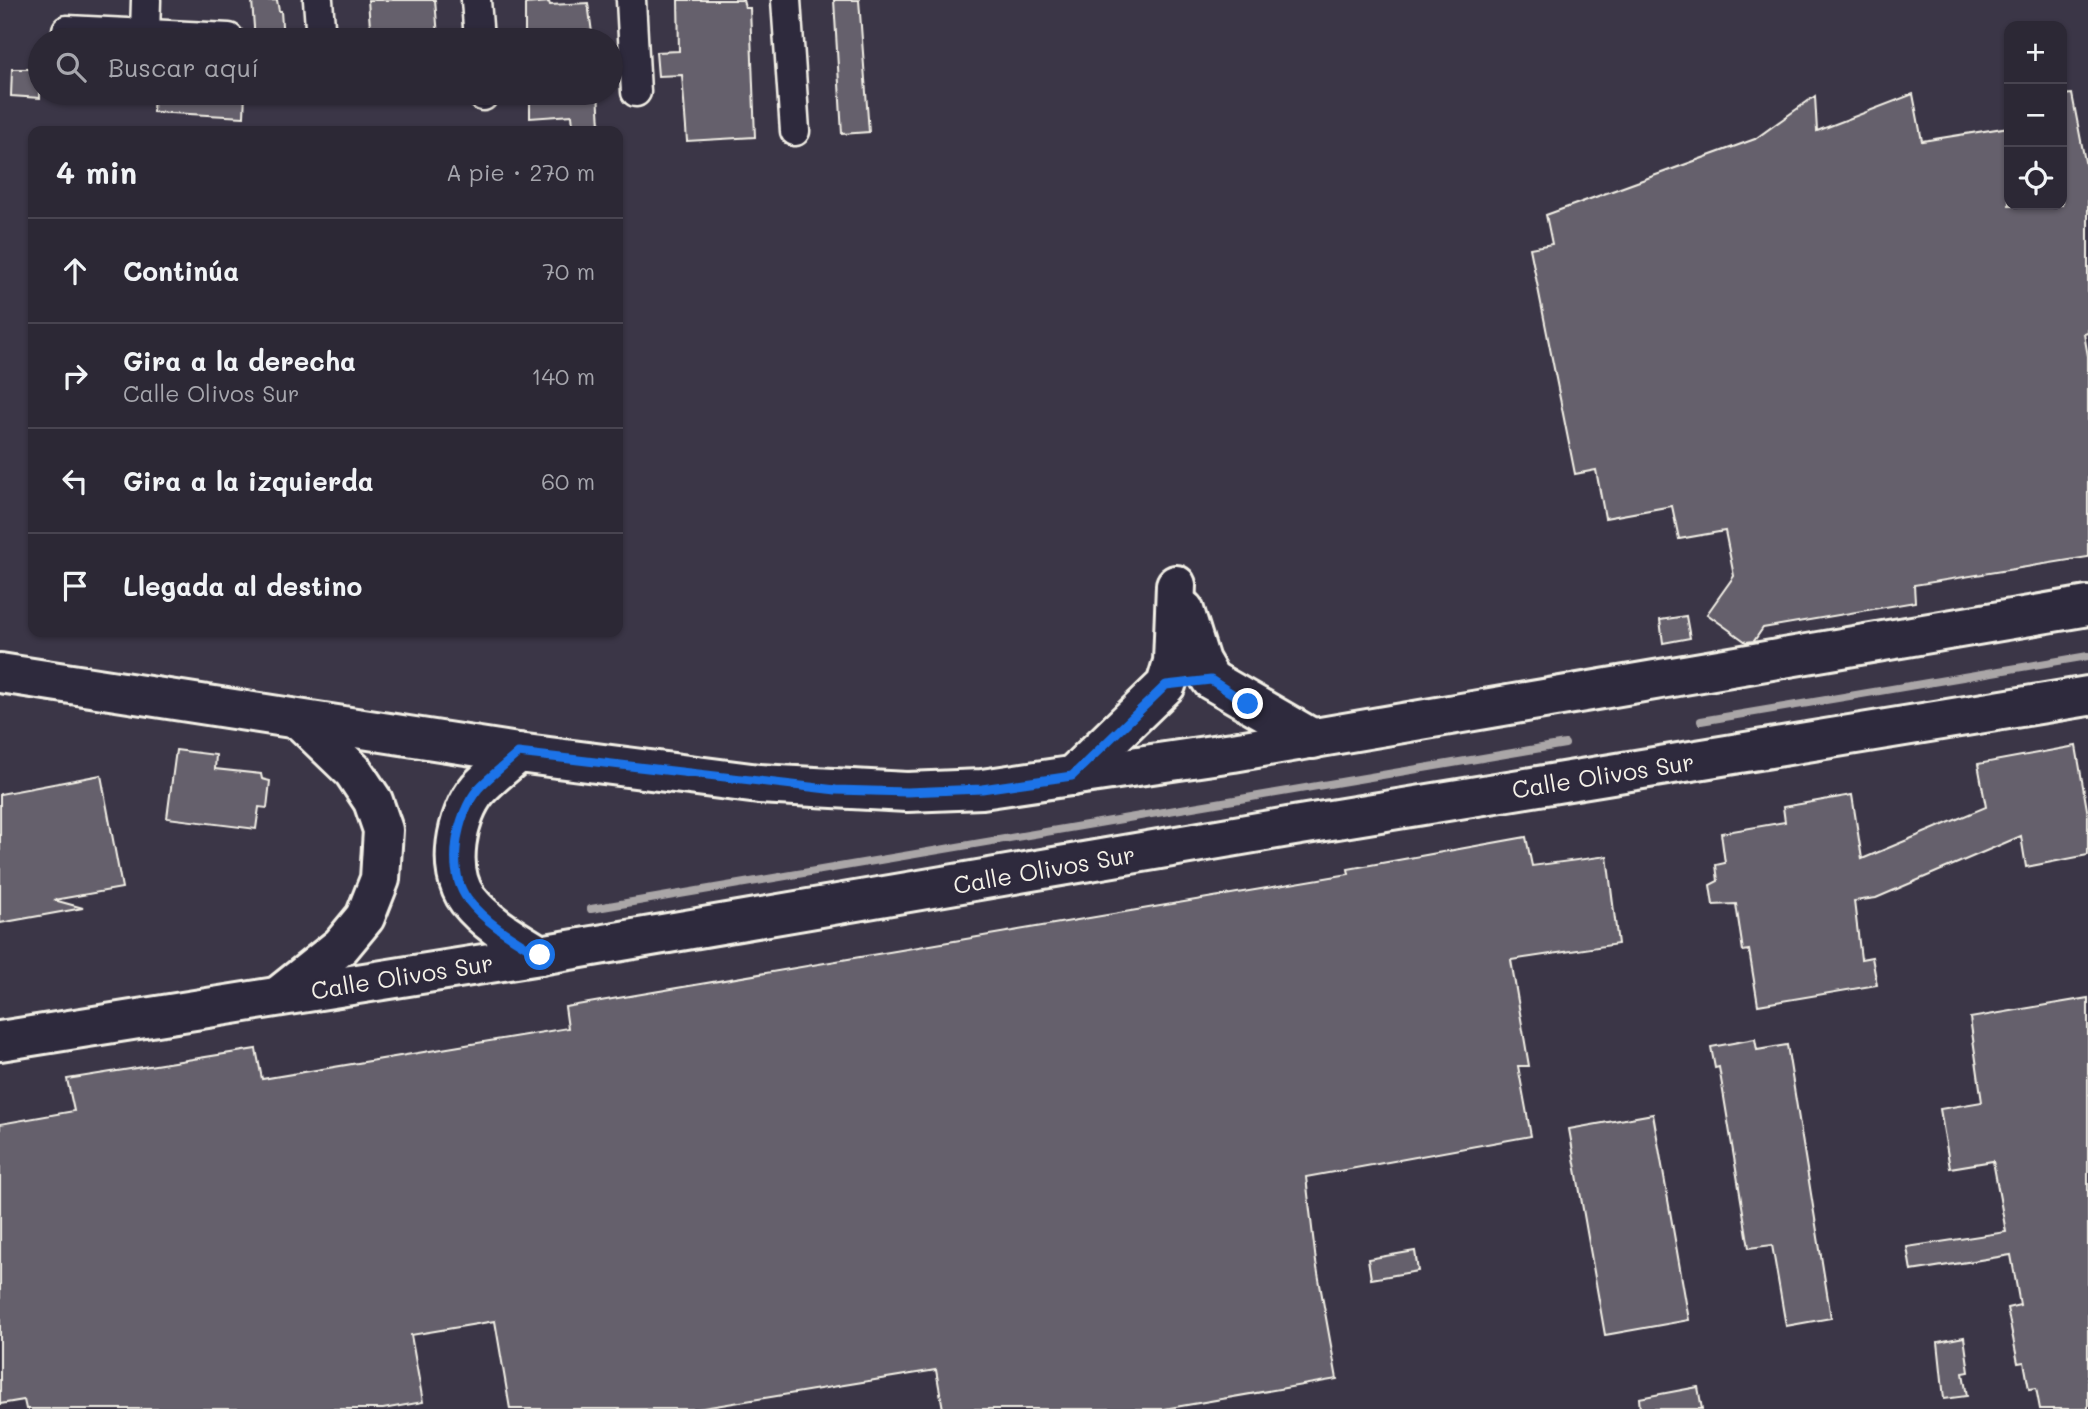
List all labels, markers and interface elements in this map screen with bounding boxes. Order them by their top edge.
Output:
map controls [2004,21,2067,210]
button: + [2004,21,2067,84]
search box [28,28,623,105]
icon: search [52,48,90,86]
text: Buscar aquí [108,50,259,84]
button: − [2004,84,2067,147]
button: locate [2004,147,2067,210]
text: 4 min [56,152,137,192]
text: A pie · 270 m [446,157,595,187]
icon: ahead [56,252,94,290]
text: Continúa [123,254,239,288]
text: 70 m [542,256,595,286]
text: Gira a la derecha [123,344,356,378]
icon: right [56,357,94,395]
text: 140 m [531,361,595,391]
text: Calle Olivos Sur [123,378,299,408]
icon: left [56,462,94,500]
text: Gira a la izquierda [123,464,374,498]
text: 60 m [541,466,595,496]
icon: arrive [56,567,94,605]
text: Llegada al destino [123,569,362,603]
route end [1232,688,1263,719]
street label: Calle Olivos Sur [1510,745,1696,805]
street label: Calle Olivos Sur [951,838,1137,900]
route start [524,939,555,970]
street label: Calle Olivos Sur [309,946,495,1006]

